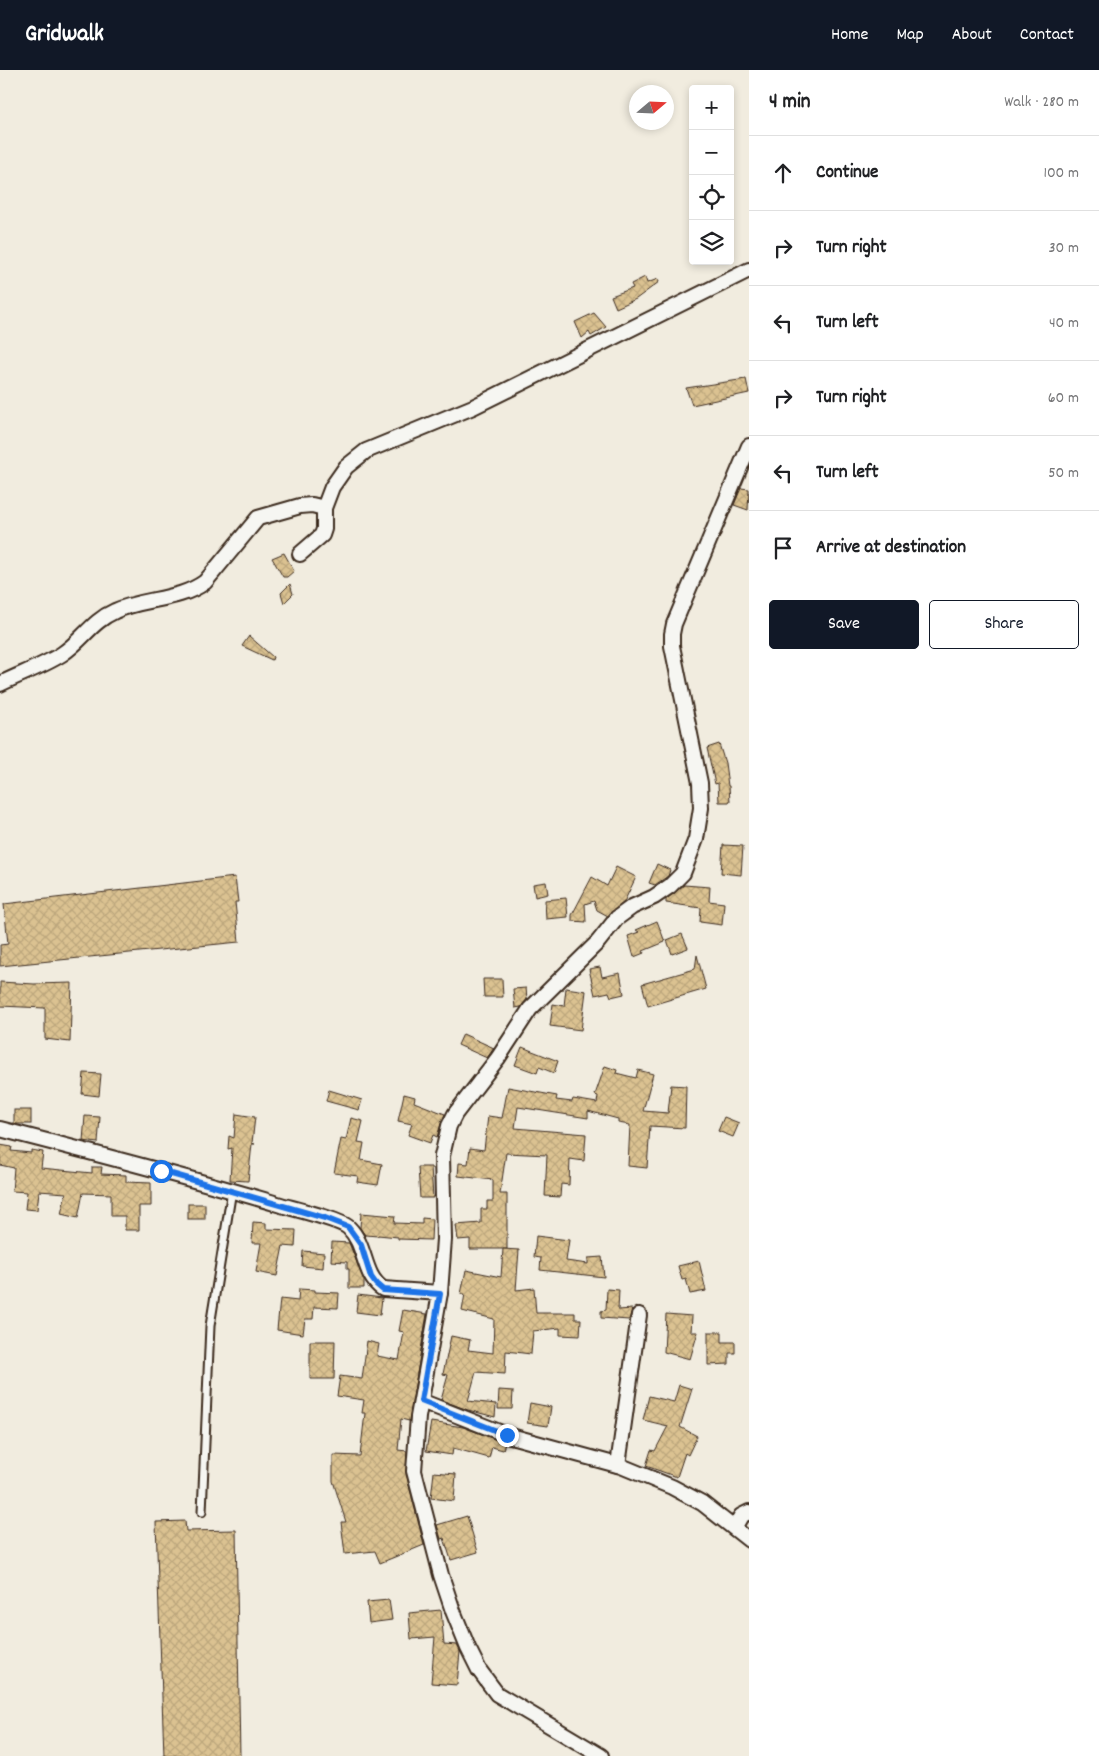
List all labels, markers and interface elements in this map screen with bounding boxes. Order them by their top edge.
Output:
text: Gridwalk [25,18,104,52]
text: Home [831,23,868,48]
text: Map [896,23,924,48]
text: About [952,23,992,48]
text: Contact [1020,23,1074,48]
north arrow [629,85,674,130]
map controls [689,85,734,265]
button: + [689,85,734,130]
text: 4 min [769,88,811,118]
text: Walk · 280 m [1004,91,1079,114]
button: − [689,130,734,175]
icon: ahead [769,159,797,187]
text: Continue [816,160,878,187]
text: 100 m [1043,162,1079,185]
button: locate [689,175,734,220]
button: layers [689,220,734,265]
icon: right [769,234,797,262]
text: Turn right [816,235,887,262]
text: 30 m [1049,237,1079,260]
icon: left [769,309,797,337]
text: Turn left [816,310,879,337]
text: 40 m [1049,312,1079,335]
icon: right [769,384,797,412]
text: Turn right [816,385,887,412]
text: 60 m [1048,387,1079,410]
icon: left [769,459,797,487]
text: Turn left [816,460,879,487]
text: 50 m [1048,462,1079,485]
icon: arrive [769,534,797,562]
text: Arrive at destination [816,535,966,562]
button: Save [769,600,919,649]
button: Share [929,600,1079,649]
route start [150,1160,173,1183]
route end [496,1424,519,1447]

